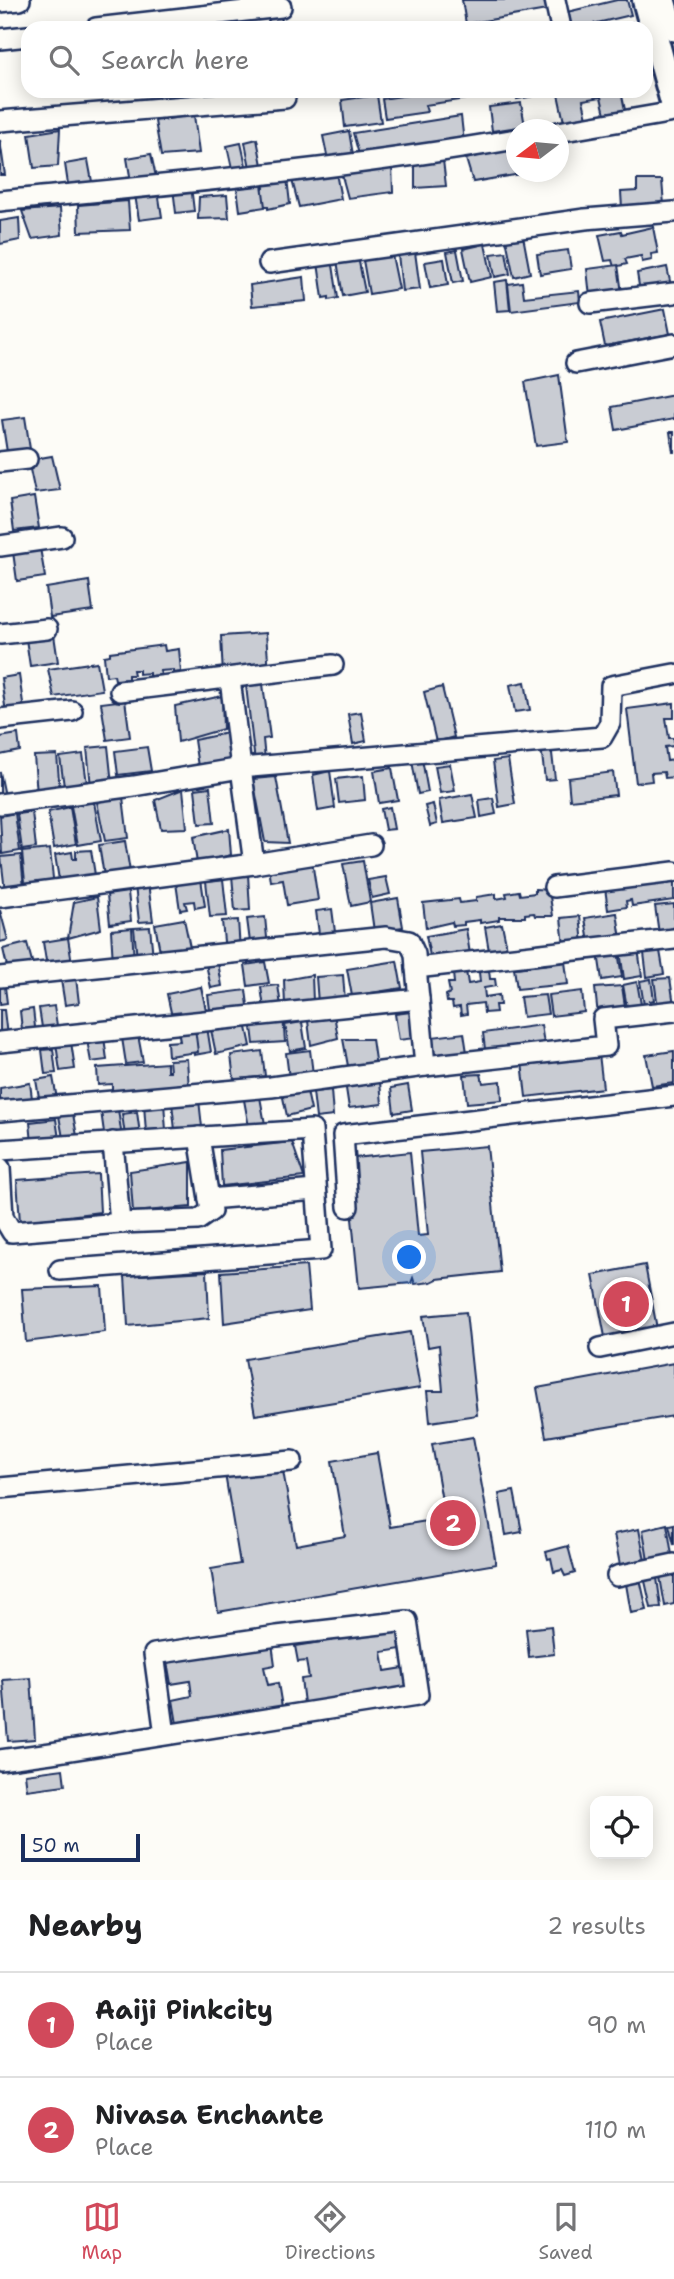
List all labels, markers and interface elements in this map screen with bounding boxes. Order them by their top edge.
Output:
search box [21,21,653,98]
icon: search [45,41,83,79]
text: Search here [101,42,250,77]
north arrow [506,119,569,182]
your location [392,1240,426,1274]
pin: 1 [603,1278,649,1330]
pin: 2 [430,1497,476,1549]
map controls [590,1796,653,1859]
button: locate [590,1796,653,1859]
scale bar [21,1831,140,1863]
text: 50 m [32,1833,80,1858]
text: Nearby [28,1905,143,1946]
text: 2 results [547,1911,646,1941]
text: Aaiji Pinkcity [95,1992,273,2027]
text: 1 [46,2010,56,2040]
text: 90 m [586,2010,646,2040]
text: Place [95,2027,154,2057]
text: Nivasa Enchante [95,2097,324,2132]
text: 2 [43,2115,59,2145]
text: 110 m [584,2115,646,2145]
text: Place [95,2132,154,2162]
tab: Map [81,2198,122,2265]
tab: Directions [285,2198,376,2265]
tab: Saved [539,2198,593,2265]

